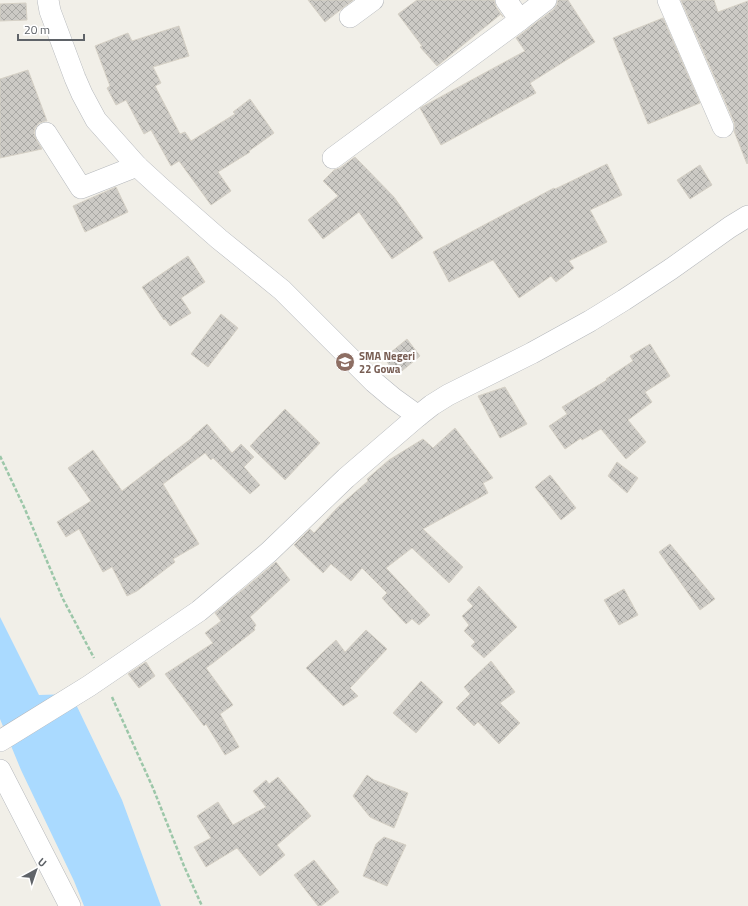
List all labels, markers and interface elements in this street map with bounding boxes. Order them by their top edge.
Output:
scale bar [18,16,84,42]
text: 20 m [24,20,50,39]
place label: SMA Negeri 22 Gowa [359,348,415,377]
school or university icon: SMA Negeri 22 Gowa [334,351,356,373]
north arrow [16,850,56,890]
text: U [35,854,50,871]

